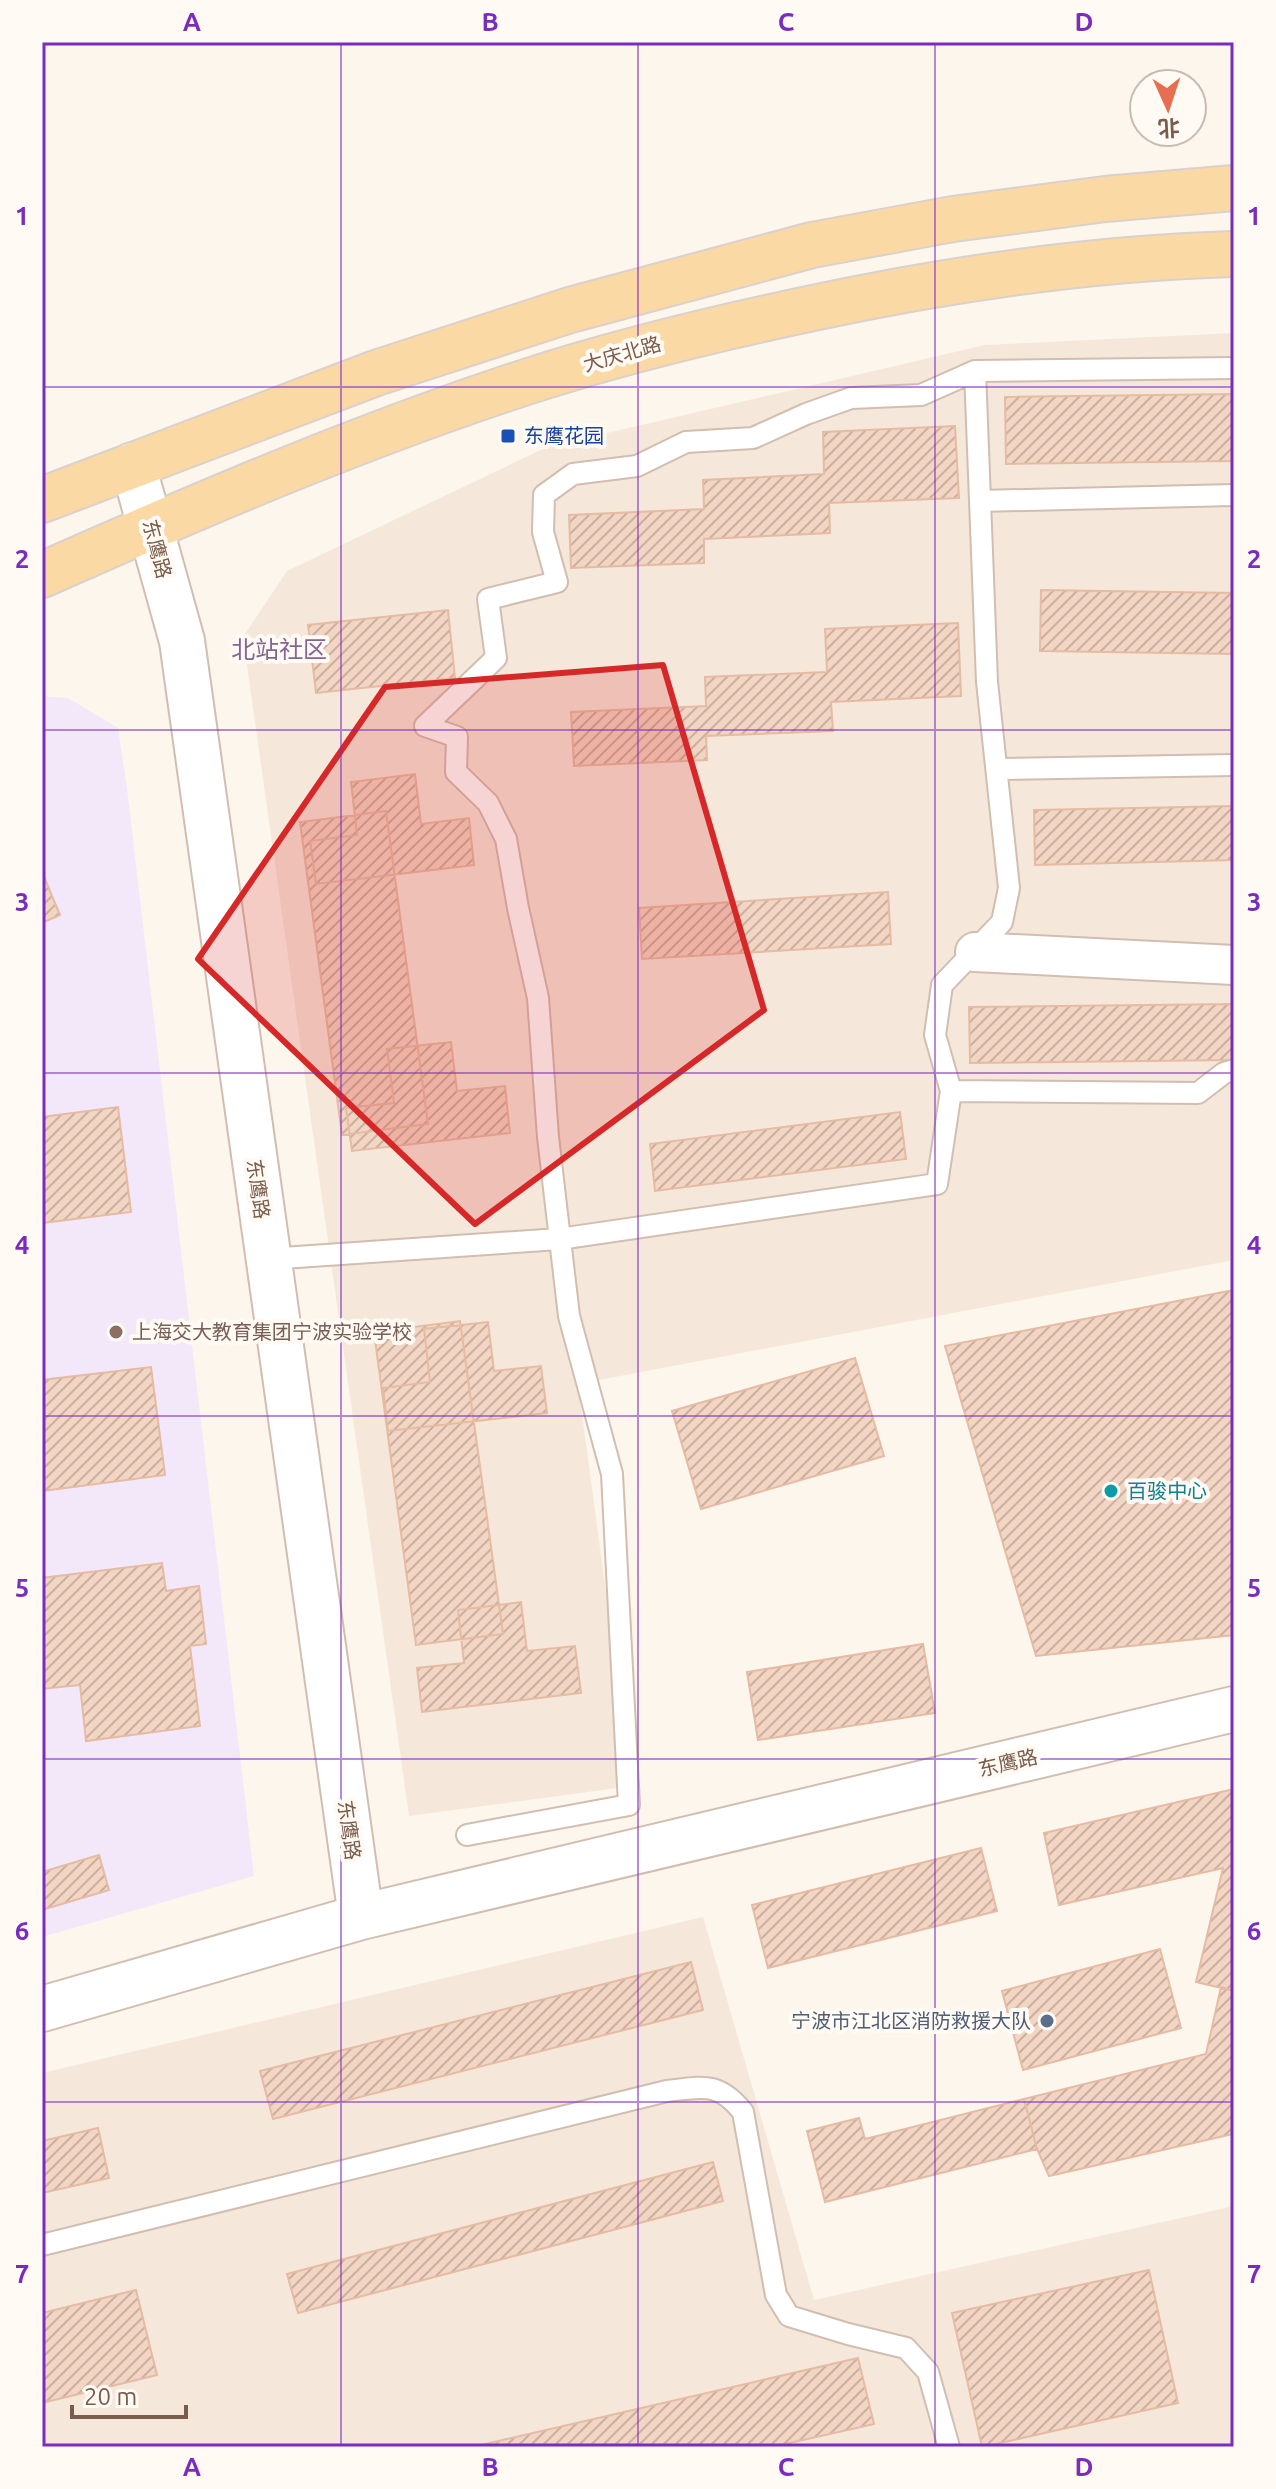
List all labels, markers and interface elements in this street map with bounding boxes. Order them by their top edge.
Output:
text: A [183,7,202,36]
text: B [481,7,499,36]
text: C [778,7,795,36]
text: D [1075,7,1093,36]
north arrow [1128,68,1208,148]
text: 北 [1157,115,1181,142]
text: 1 [15,201,29,230]
text: 1 [1247,201,1261,230]
street label: 大庆北路 [580,331,663,376]
place label: 东鹰花园 [524,424,604,447]
marker: 东鹰花园 [499,427,517,445]
street label: 东鹰路 [139,517,176,581]
text: 2 [15,544,29,573]
text: 2 [1247,544,1261,573]
district label: 北站社区 [231,636,327,663]
text: 3 [15,887,29,916]
text: 3 [1247,887,1261,916]
street label: 东鹰路 [243,1158,274,1220]
text: 4 [15,1230,29,1259]
text: 4 [1247,1230,1261,1259]
place label: 上海交大教育集团宁波实验学校 [132,1320,412,1343]
marker: 上海交大教育集团宁波实验学校 [107,1323,125,1341]
place label: 百骏中心 [1127,1479,1207,1502]
marker: 百骏中心 [1102,1482,1120,1500]
text: 5 [15,1573,29,1602]
text: 5 [1247,1573,1261,1602]
street label: 东鹰路 [976,1745,1040,1780]
street label: 东鹰路 [334,1799,365,1861]
text: 6 [15,1916,29,1945]
text: 6 [1247,1916,1261,1945]
place label: 宁波市江北区消防救援大队 [791,2009,1031,2032]
marker: 宁波市江北区消防救援大队 [1038,2012,1056,2030]
text: 7 [15,2259,29,2288]
text: 7 [1247,2259,1261,2288]
scale bar [72,2369,186,2419]
text: 20 m [84,2383,137,2410]
text: A [183,2452,202,2481]
text: B [481,2452,499,2481]
text: C [778,2452,795,2481]
text: D [1075,2452,1093,2481]

